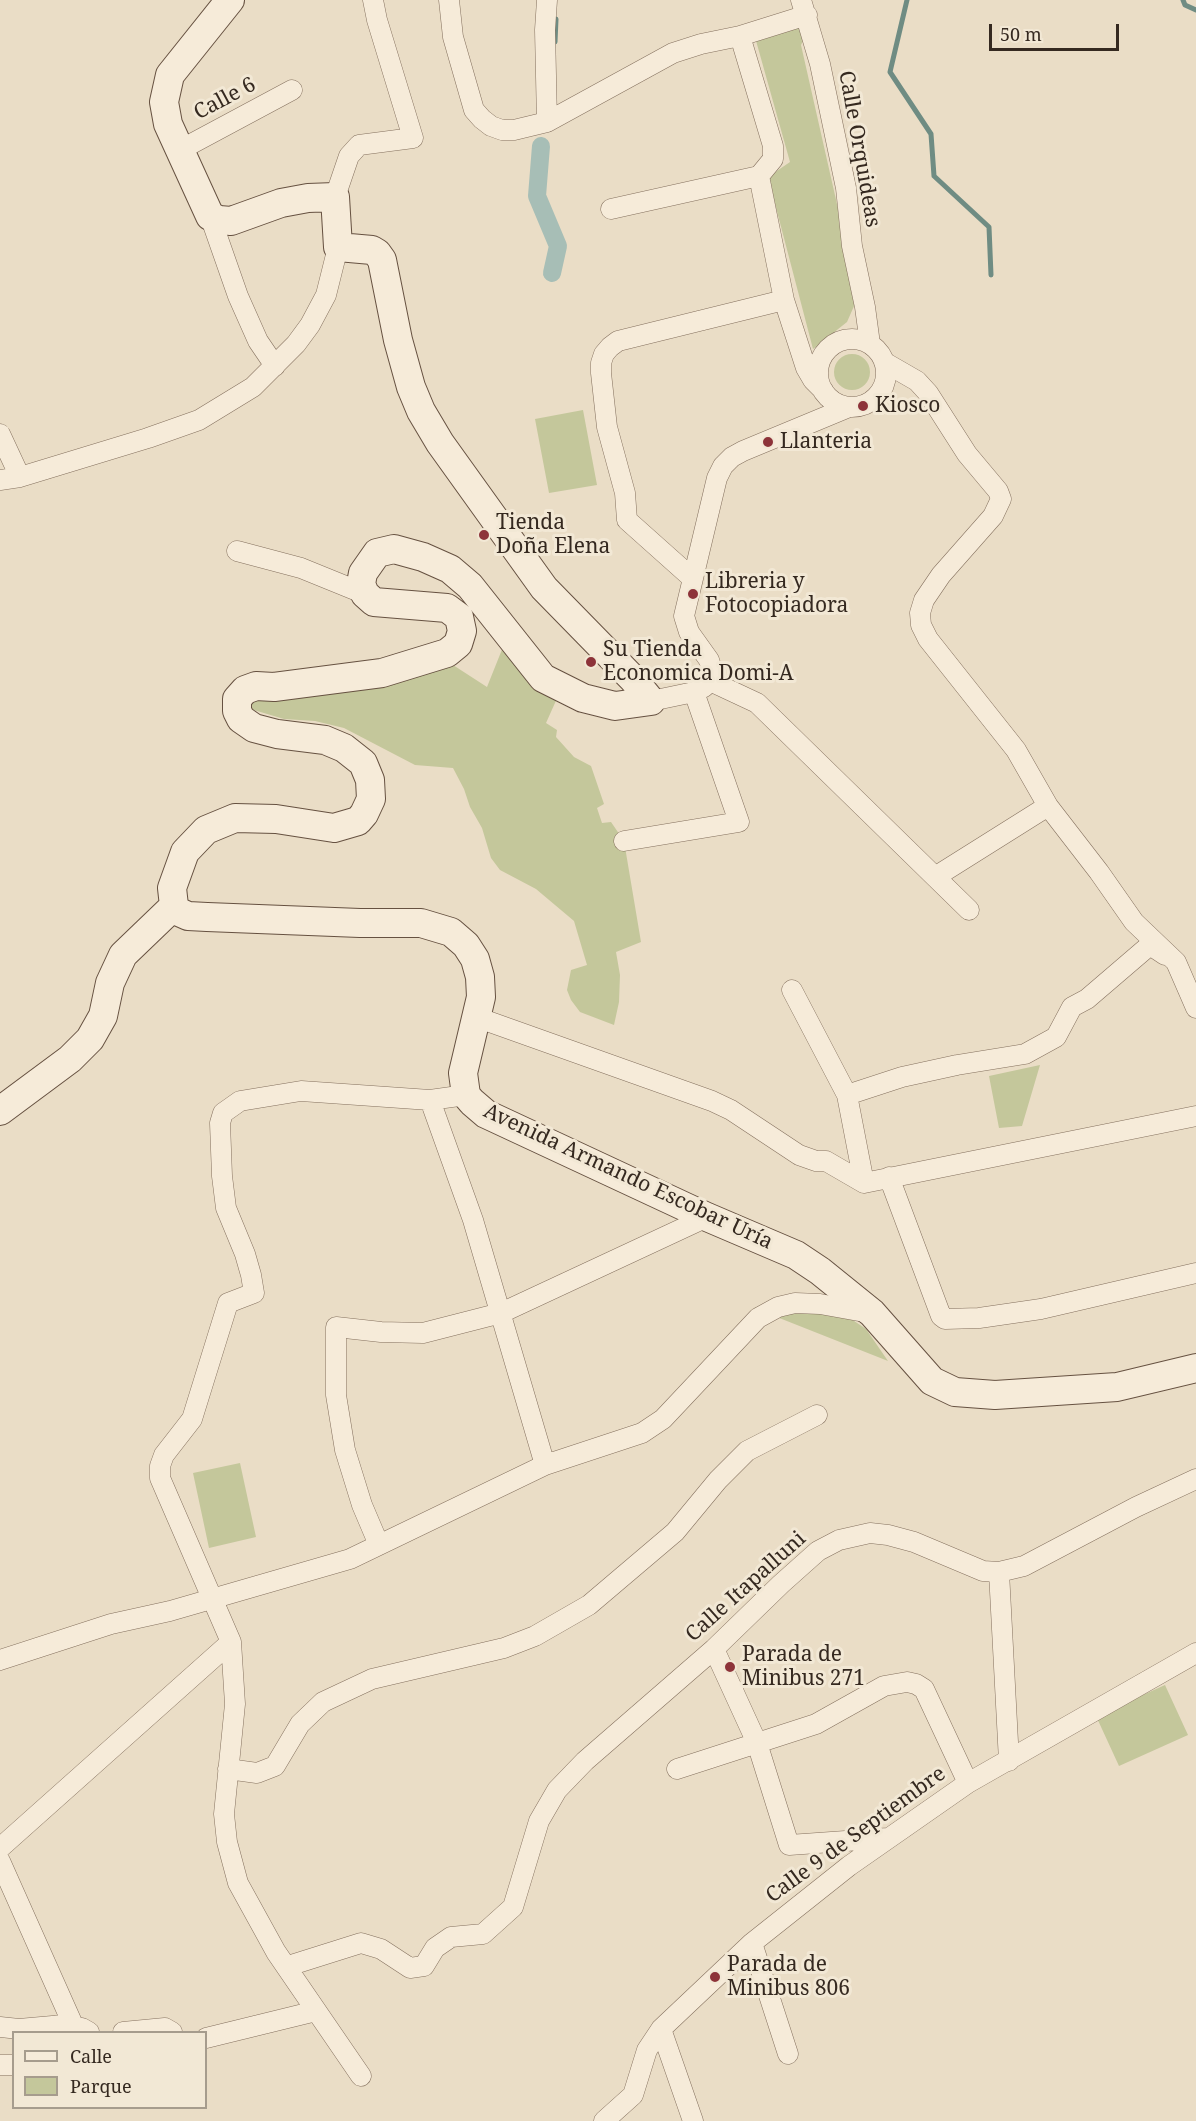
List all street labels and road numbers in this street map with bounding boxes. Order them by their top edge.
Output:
street label: Calle Orquideas [833,69,885,229]
street label: Calle 6 [190,72,260,126]
street label: Avenida Armando Escobar Uría [479,1099,777,1255]
street label: Calle Itapalluni [681,1527,811,1647]
street label: Calle 9 de Septiembre [761,1761,951,1909]

